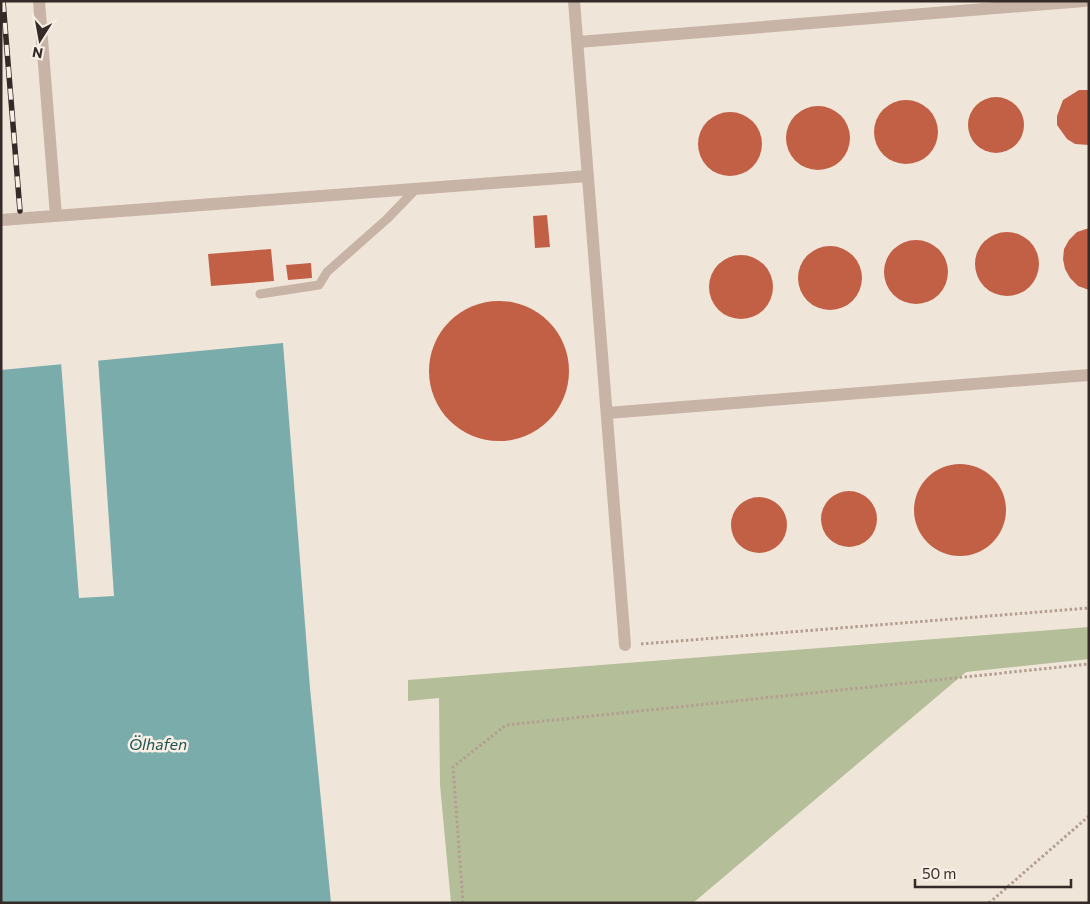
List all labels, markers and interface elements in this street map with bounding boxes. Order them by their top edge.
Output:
north arrow [15,15,65,65]
text: N [31,44,44,63]
water label: Ölhafen [129,734,187,753]
scale bar [915,856,1071,888]
text: 50 m [922,864,956,882]

